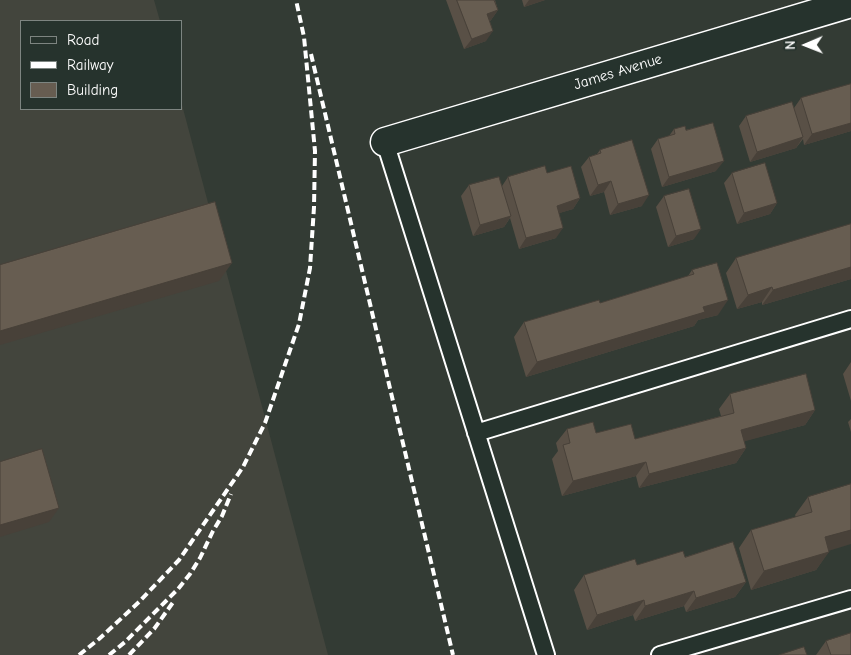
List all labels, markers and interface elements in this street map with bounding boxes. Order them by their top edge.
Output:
legend [20,20,182,110]
north arrow [781,20,831,70]
text: Road [67,31,99,49]
text: N [782,41,799,50]
street label: James Avenue [572,50,664,94]
text: Railway [67,56,113,74]
text: Building [67,81,118,99]

